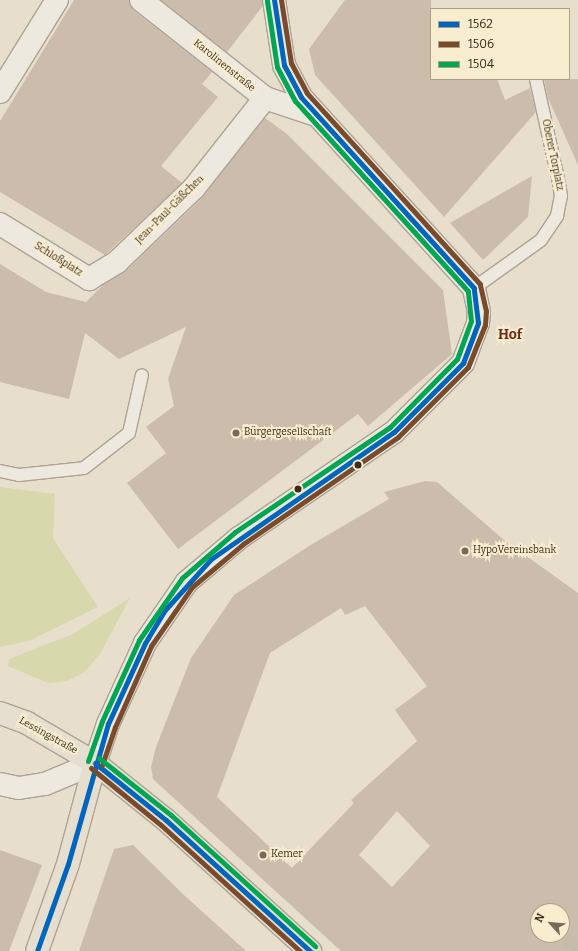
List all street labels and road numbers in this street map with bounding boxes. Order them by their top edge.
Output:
street label: Karolinenstraße [191,37,257,95]
street label: Oberer Torplatz [539,118,565,192]
street label: Jean-Paul-Gäßchen [133,173,207,247]
street label: Schloßplatz [32,240,84,280]
street label: Lessingstraße [17,715,79,757]

